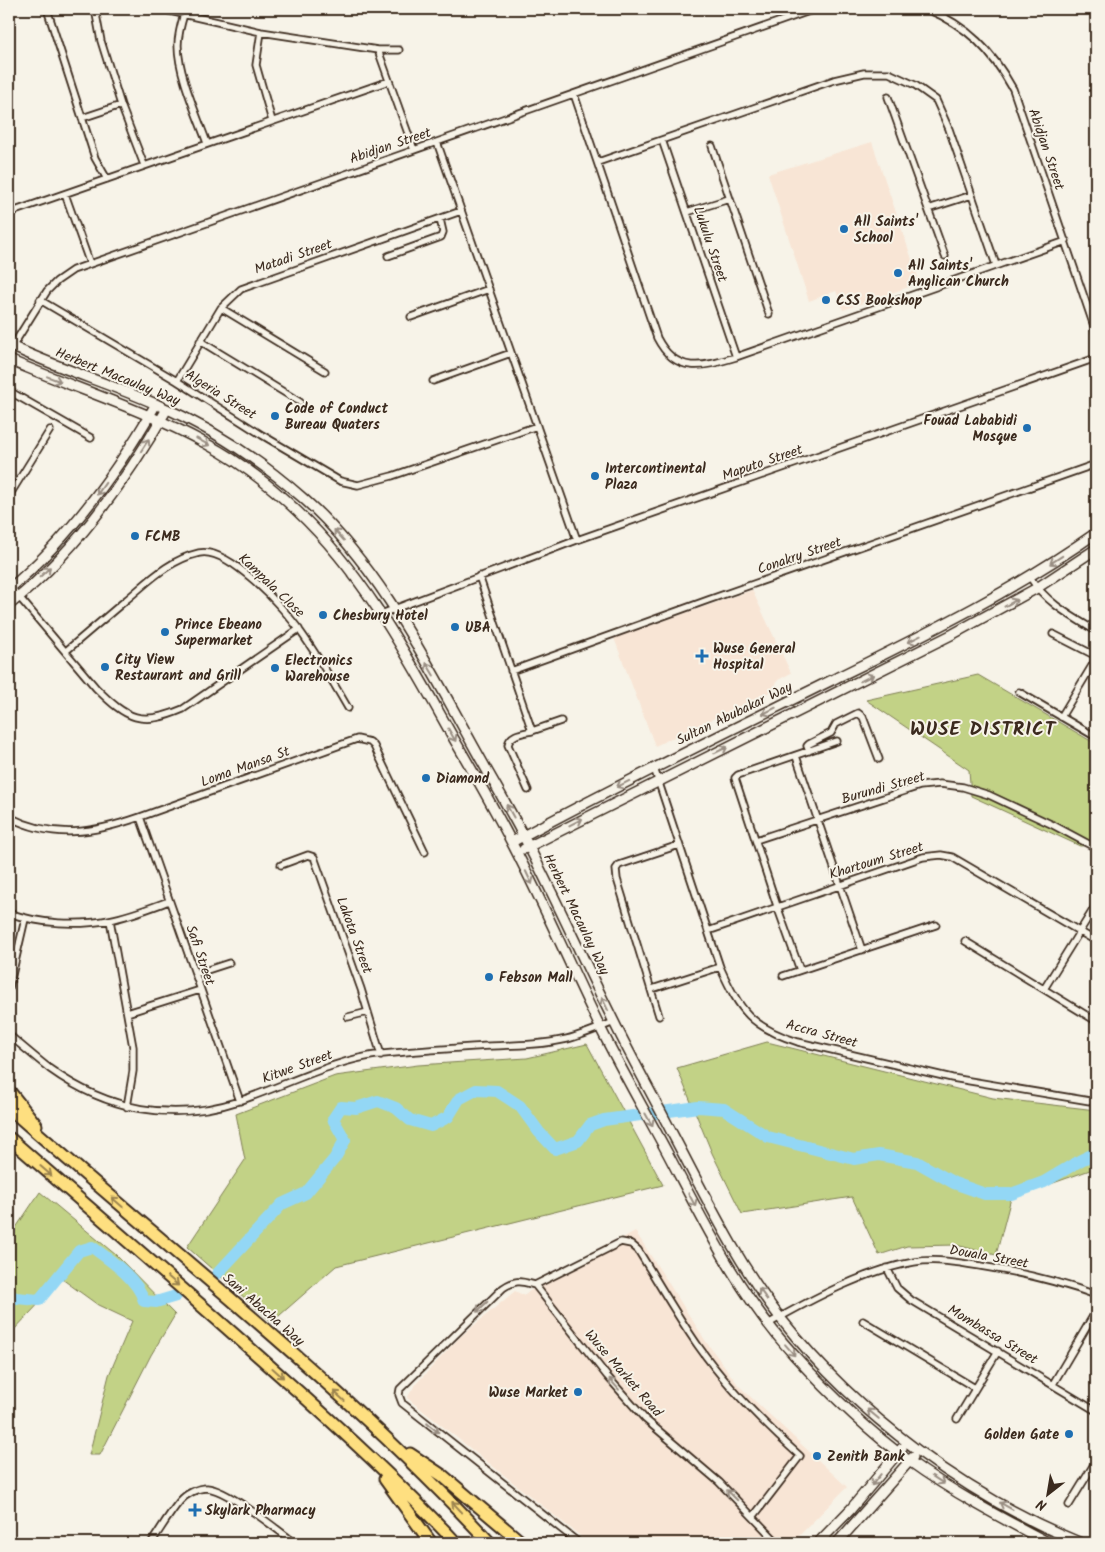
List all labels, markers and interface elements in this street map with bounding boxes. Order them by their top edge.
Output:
street label: Abidjan Street [1022,106,1070,194]
street label: Abidjan Street [347,122,435,170]
street label: Lukulu Street [687,203,733,286]
place label: All Saints' School [854,211,919,249]
marker: All Saints' School [838,223,850,235]
street label: Matadi Street [251,233,336,281]
place label: All Saints' Anglican Church [908,255,1009,293]
marker: All Saints' Anglican Church [892,267,904,279]
place label: CSS Bookshop [836,290,923,312]
marker: CSS Bookshop [820,294,832,306]
street label: Herbert Macaulay Way [52,342,184,412]
street label: Algeria Street [180,364,261,426]
one-way arrow [46,375,61,384]
place label: Code of Conduct Bureau Quaters [285,398,389,436]
marker: Code of Conduct Bureau Quaters [269,410,281,422]
place label: Fouad Lababidi Mosque [924,410,1017,448]
marker: Fouad Lababidi Mosque [1021,422,1033,434]
one-way arrow [196,437,211,447]
one-way arrow [140,438,150,452]
street label: Maputo Street [719,439,806,487]
place label: Intercontinental Plaza [605,458,706,496]
marker: Intercontinental Plaza [589,470,601,482]
one-way arrow [96,482,106,496]
place label: FCMB [145,526,181,548]
one-way arrow [333,529,345,542]
marker: FCMB [129,530,141,542]
street label: Conakry Street [754,531,845,581]
street label: Kampala Close [233,548,310,624]
one-way arrow [1049,555,1063,565]
one-way arrow [39,566,51,579]
one-way arrow [1004,598,1019,608]
place label: Chesbury Hotel [333,605,428,627]
marker: Chesbury Hotel [317,609,329,621]
place label: Prince Ebeano Supermarket [175,614,263,652]
place label: UBA [465,617,491,639]
marker: UBA [449,621,461,633]
marker: Prince Ebeano Supermarket [159,626,171,638]
one-way arrow [907,635,922,644]
place label: Wuse General Hospital [713,638,796,676]
place label: City View Restaurant and Grill [115,649,241,687]
marker: Wuse General Hospital [695,649,709,663]
place label: Electronics Warehouse [285,650,353,688]
marker: City View Restaurant and Grill [99,661,111,673]
marker: Electronics Warehouse [269,662,281,674]
one-way arrow [425,663,435,677]
one-way arrow [859,673,874,682]
street label: Sultan Abubakar Way [673,676,797,752]
one-way arrow [761,707,776,717]
district label: WUSE DISTRICT [910,715,1057,745]
one-way arrow [447,727,457,742]
street label: Loma Mansa St [198,740,294,793]
one-way arrow [713,744,728,754]
street label: Burundi Street [839,765,928,810]
place label: Diamond [436,768,490,790]
marker: Diamond [420,772,432,784]
one-way arrow [616,780,631,789]
one-way arrow [505,804,514,819]
one-way arrow [568,817,583,826]
street label: Khartoum Street [826,836,927,886]
street label: Herbert Macaulay Way [537,850,615,979]
one-way arrow [525,870,534,885]
street label: Lakota Street [330,894,378,977]
street label: Safi Street [179,922,221,989]
place label: Febson Mall [499,967,573,989]
marker: Febson Mall [483,971,495,983]
one-way arrow [600,997,609,1012]
street label: Accra Street [783,1014,861,1054]
street label: Kitwe Street [259,1044,336,1090]
one-way arrow [645,1112,654,1127]
one-way arrow [39,1165,52,1176]
one-way arrow [688,1192,697,1207]
one-way arrow [110,1196,123,1208]
street label: Douala Street [948,1239,1031,1275]
street label: Sani Abacha Way [217,1268,310,1352]
one-way arrow [167,1275,180,1287]
one-way arrow [758,1288,768,1302]
street label: Mombassa Street [943,1299,1042,1371]
one-way arrow [476,1301,489,1313]
street label: Wuse Market Road [579,1325,668,1423]
one-way arrow [784,1343,795,1356]
one-way arrow [271,1367,284,1379]
one-way arrow [609,1378,620,1391]
place label: Wuse Market [489,1382,569,1404]
marker: Wuse Market [572,1386,584,1398]
one-way arrow [332,1390,345,1402]
one-way arrow [866,1408,879,1419]
one-way arrow [426,1422,439,1433]
place label: Golden Gate [984,1424,1059,1446]
marker: Golden Gate [1063,1428,1075,1440]
place label: Zenith Bank [827,1446,905,1468]
marker: Zenith Bank [811,1450,823,1462]
north arrow [1022,1470,1072,1520]
one-way arrow [870,1473,881,1486]
one-way arrow [931,1474,945,1485]
one-way arrow [726,1489,738,1502]
text: N [1032,1492,1051,1516]
place label: Skylark Pharmacy [205,1500,316,1522]
one-way arrow [451,1501,463,1514]
one-way arrow [999,1501,1014,1511]
marker: Skylark Pharmacy [189,1504,201,1516]

